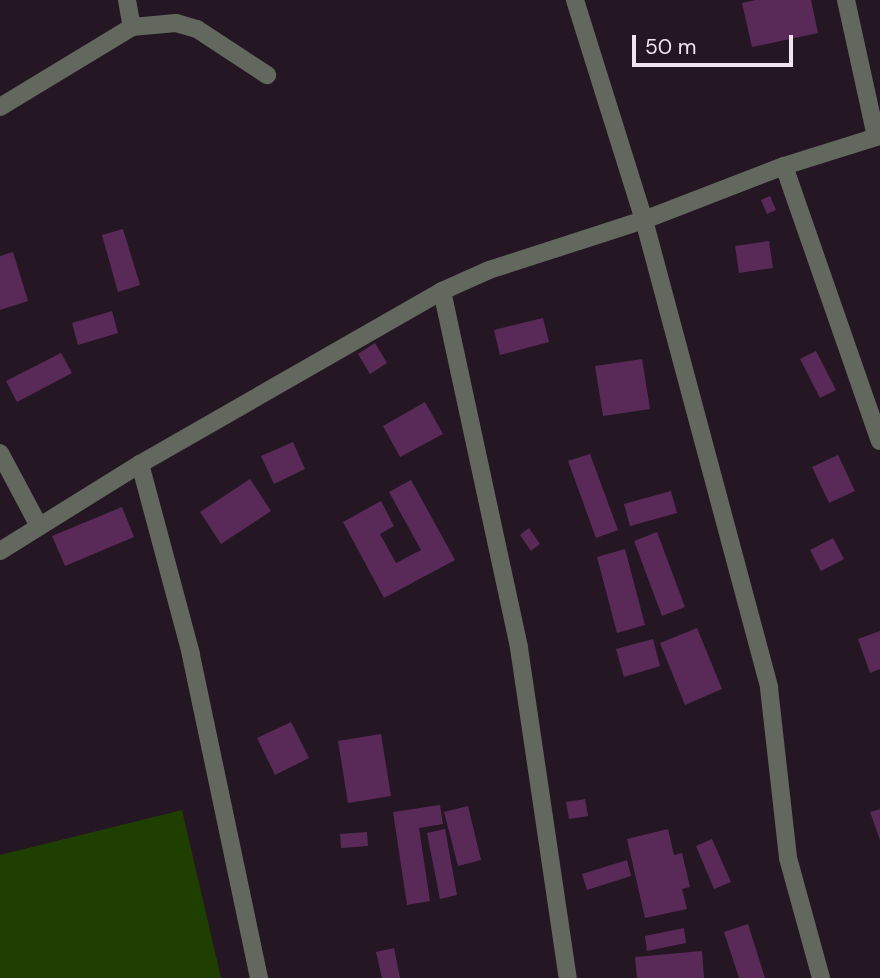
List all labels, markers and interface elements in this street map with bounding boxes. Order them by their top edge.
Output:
scale bar [635,21,796,65]
text: 50 m [645,33,696,61]

